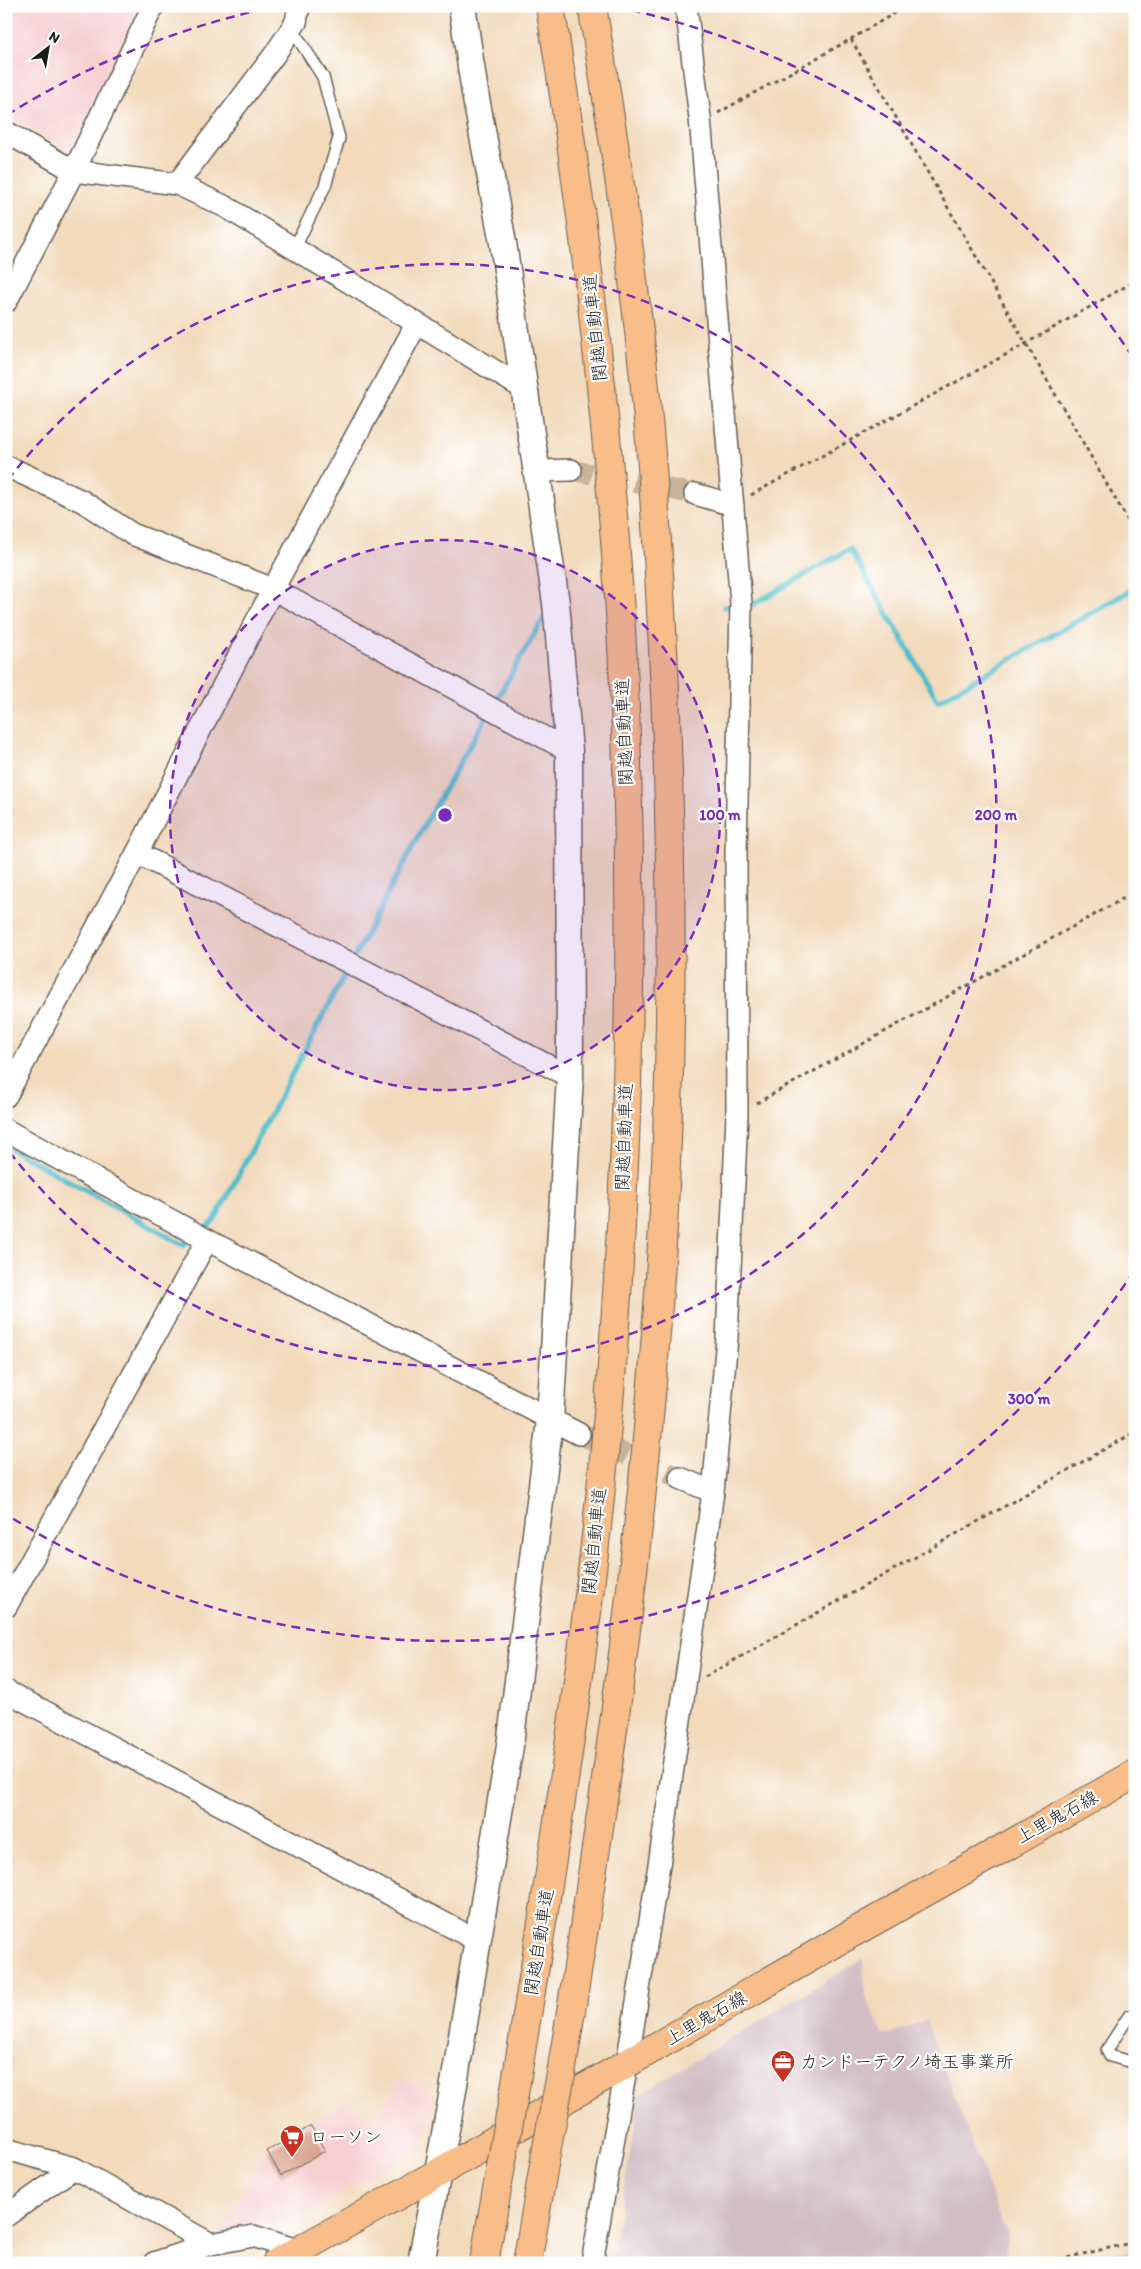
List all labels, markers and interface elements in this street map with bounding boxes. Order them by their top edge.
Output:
north arrow [22,22,72,72]
text: N [46,28,63,47]
street label: 関越自動車道 [578,273,612,383]
street label: 関越自動車道 [611,678,637,786]
centre of rings [436,806,454,824]
text: 100 m [699,806,741,824]
text: 200 m [975,806,1018,824]
street label: 関越自動車道 [611,1083,637,1191]
text: 300 m [1008,1390,1051,1408]
street label: 関越自動車道 [577,1486,611,1596]
street label: 上里鬼石線 [1012,1786,1102,1848]
street label: 関越自動車道 [520,1887,558,1997]
street label: 上里鬼石線 [662,1986,750,2050]
office icon: カンドーテクノ埼玉事業所 [770,2049,796,2083]
place label: カンドーテクノ埼玉事業所 [800,2051,1013,2073]
supermarket icon: ローソン [279,2124,305,2158]
place label: ローソン [310,2126,382,2148]

